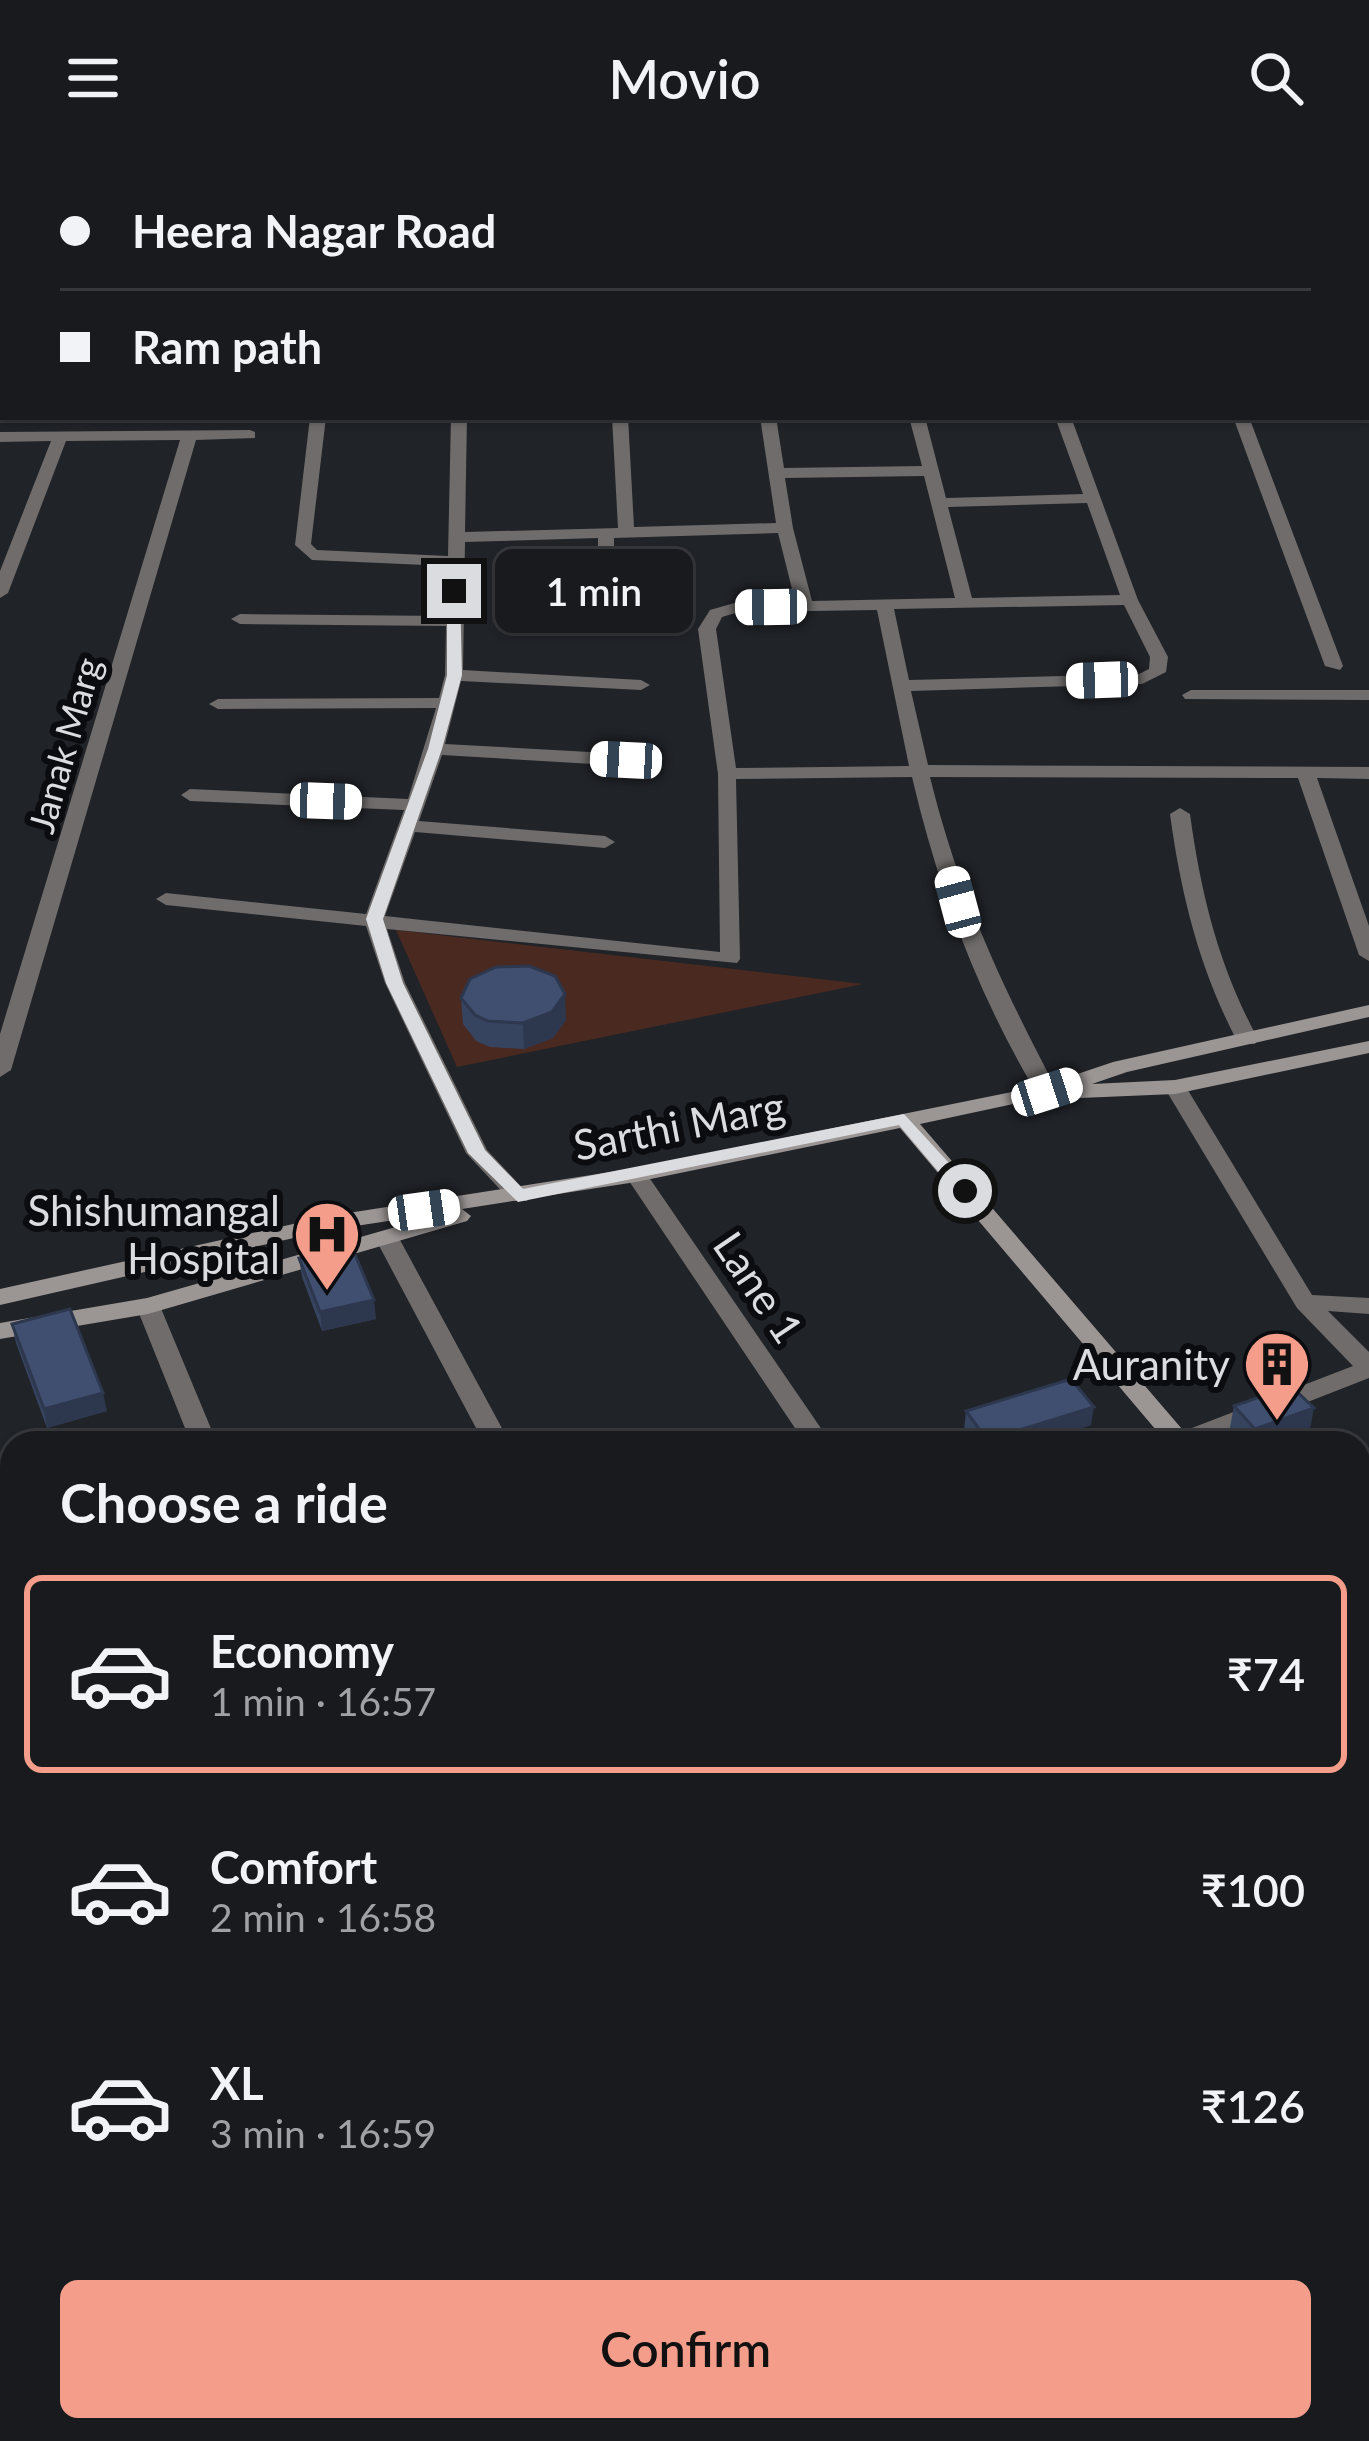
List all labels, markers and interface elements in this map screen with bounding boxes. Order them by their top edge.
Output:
icon: menu [60,45,126,111]
icon: search [1243,45,1309,111]
text: Movio [608,46,761,111]
text: Heera Nagar Road [132,204,496,258]
text: Ram path [132,320,322,374]
callout: 1 min [496,549,694,633]
route end [427,564,481,618]
text: 1 min [546,568,642,614]
car [735,588,807,626]
street label: Janak Marg [18,652,110,838]
car [1065,661,1139,699]
car [589,740,663,780]
car [289,782,363,820]
car [931,863,985,941]
car [1007,1064,1087,1120]
street label: Sarthi Marg [569,1080,789,1170]
route start [938,1164,992,1218]
place label: Shishumangal Hospital [28,1185,280,1283]
car [386,1187,462,1233]
hospital icon: Shishumangal Hospital [292,1199,362,1293]
street label: Lane 1 [704,1222,814,1352]
building icon: Auranity [1242,1329,1312,1423]
place label: Auranity [1073,1339,1230,1389]
text: Choose a ride [60,1470,388,1535]
icon: car [66,1620,174,1728]
text: Economy [210,1624,394,1678]
text: ₹74 [1227,1647,1305,1701]
text: 1 min · 16:57 [210,1678,436,1724]
icon: car [66,1836,174,1944]
text: Comfort [210,1840,377,1894]
text: ₹100 [1201,1863,1305,1917]
text: 2 min · 16:58 [210,1894,436,1940]
icon: car [66,2052,174,2160]
text: XL [210,2056,264,2110]
text: ₹126 [1201,2079,1305,2133]
text: 3 min · 16:59 [210,2110,436,2156]
button: Confirm [60,2280,1311,2418]

